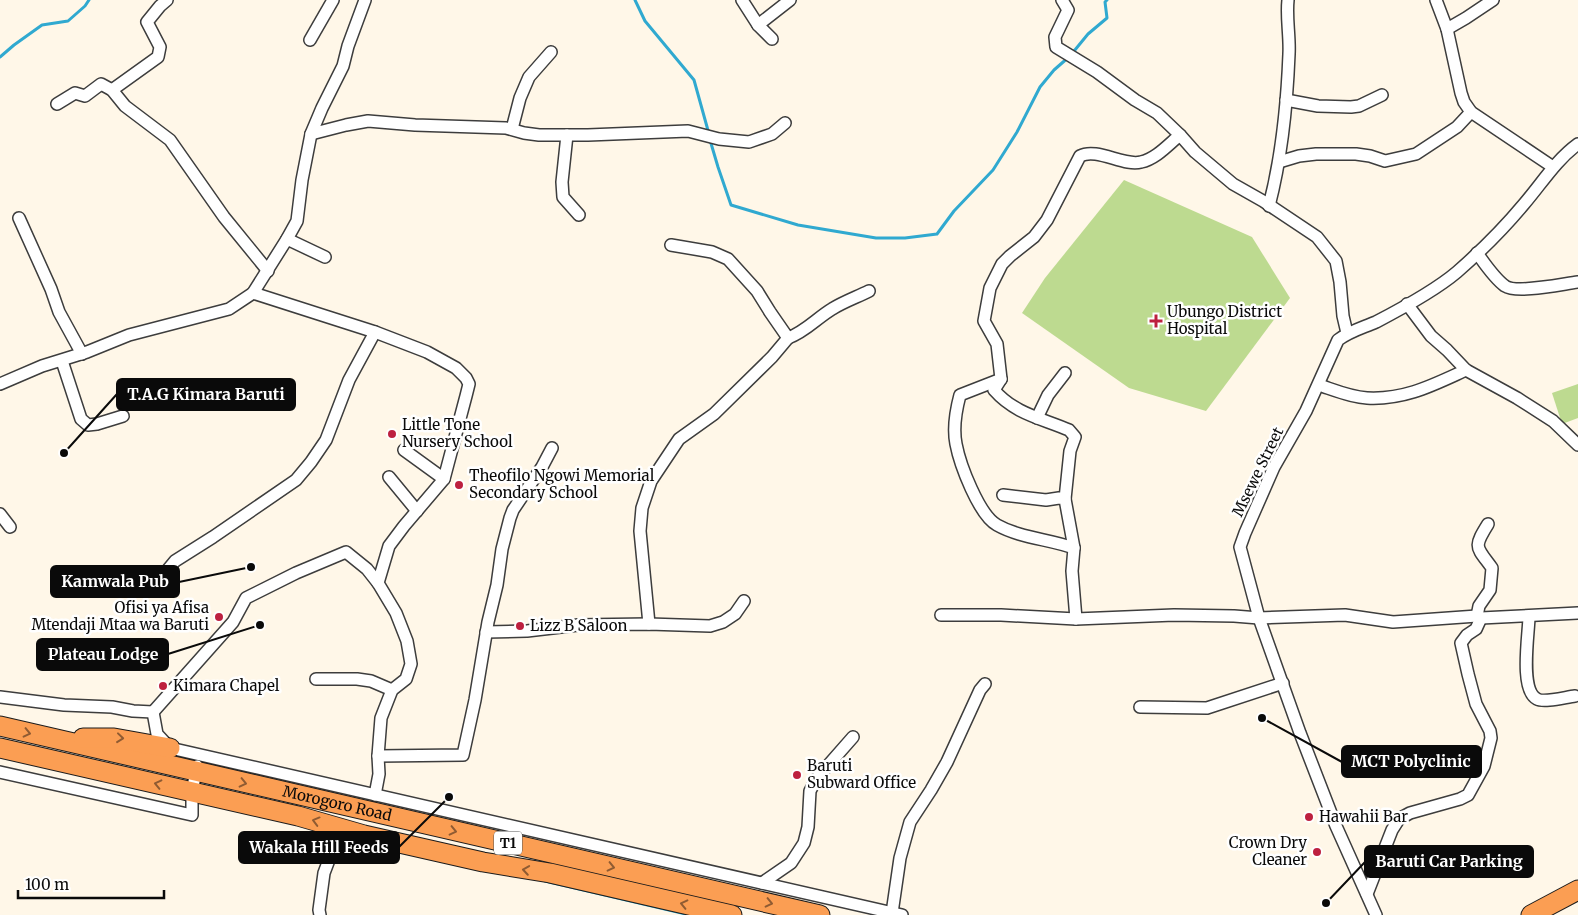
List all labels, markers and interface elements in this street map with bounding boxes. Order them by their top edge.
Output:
place label: Ubungo District Hospital [1167,302,1282,338]
marker: Ubungo District Hospital [1149,314,1163,328]
callout: T.A.G Kimara Baruti [117,379,295,410]
text: T.A.G Kimara Baruti [127,384,285,404]
place label: Little Tone Nursery School [402,415,513,451]
street label: Msewe Street [1228,424,1287,520]
marker: Little Tone Nursery School [386,428,398,440]
place label: Theofilo Ngowi Memorial Secondary School [469,466,655,502]
marker: Theofilo Ngowi Memorial Secondary School [453,479,465,491]
callout: Kamwala Pub [51,566,179,597]
text: Kamwala Pub [61,571,169,591]
place label: Ofisi ya Afisa Mtendaji Mtaa wa Baruti [32,598,209,634]
marker: Ofisi ya Afisa Mtendaji Mtaa wa Baruti [213,611,225,623]
place label: Lizz B Saloon [530,616,627,635]
marker: Lizz B Saloon [514,620,526,632]
callout: Plateau Lodge [37,639,168,670]
text: Plateau Lodge [48,644,159,664]
place label: Kimara Chapel [173,676,280,695]
marker: Kimara Chapel [157,680,169,692]
one-way arrow [23,727,31,738]
one-way arrow [116,733,124,744]
callout: MCT Polyclinic [1342,746,1481,777]
text: MCT Polyclinic [1351,751,1471,771]
place label: Baruti Subward Office [807,756,916,792]
marker: Baruti Subward Office [791,769,803,781]
one-way arrow [239,777,248,788]
one-way arrow [154,779,162,790]
street label: Morogoro Road [281,781,394,825]
place label: Hawahii Bar [1319,807,1408,826]
marker: Hawahii Bar [1303,811,1315,823]
one-way arrow [313,817,321,827]
one-way arrow [448,825,457,836]
road number: T1 [494,831,522,854]
callout: Wakala Hill Feeds [239,832,399,863]
place label: Crown Dry Cleaner [1229,833,1307,869]
text: Wakala Hill Feeds [248,837,389,857]
marker: Crown Dry Cleaner [1311,846,1323,858]
callout: Baruti Car Parking [1365,846,1533,877]
text: Baruti Car Parking [1375,851,1523,871]
one-way arrow [607,861,616,872]
one-way arrow [521,865,530,875]
scale bar [18,868,164,900]
text: 100 m [25,875,69,894]
one-way arrow [765,897,774,908]
one-way arrow [680,899,689,910]

